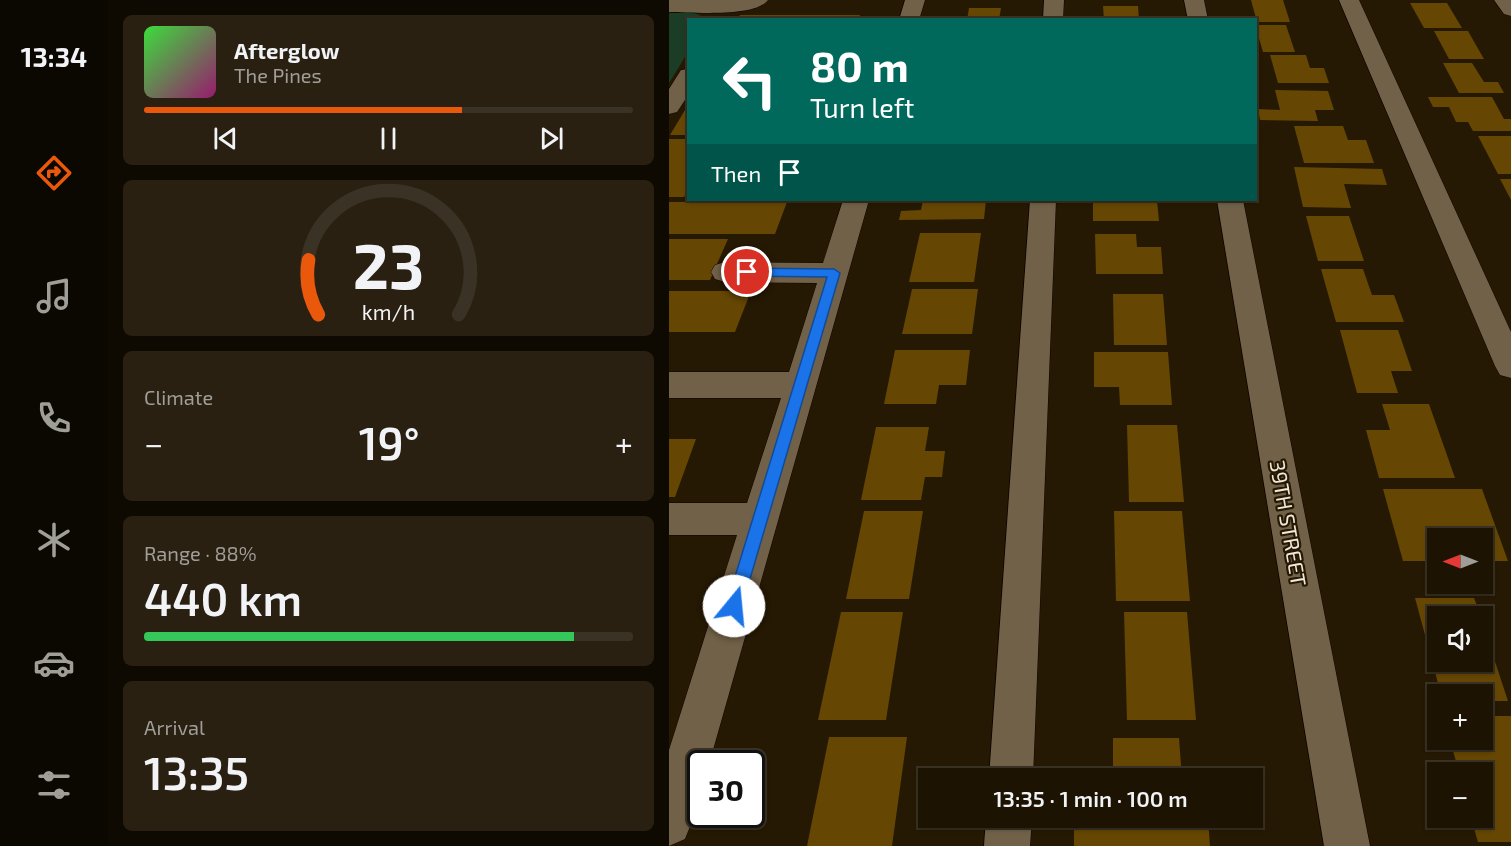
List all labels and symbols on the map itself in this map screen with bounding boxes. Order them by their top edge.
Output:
pin [721,246,772,297]
street label: 39TH STREET [1266,458,1312,588]
north arrow [1427,528,1493,594]
position arrow [702,574,766,638]
speed limit sign: 30 [687,750,765,828]

